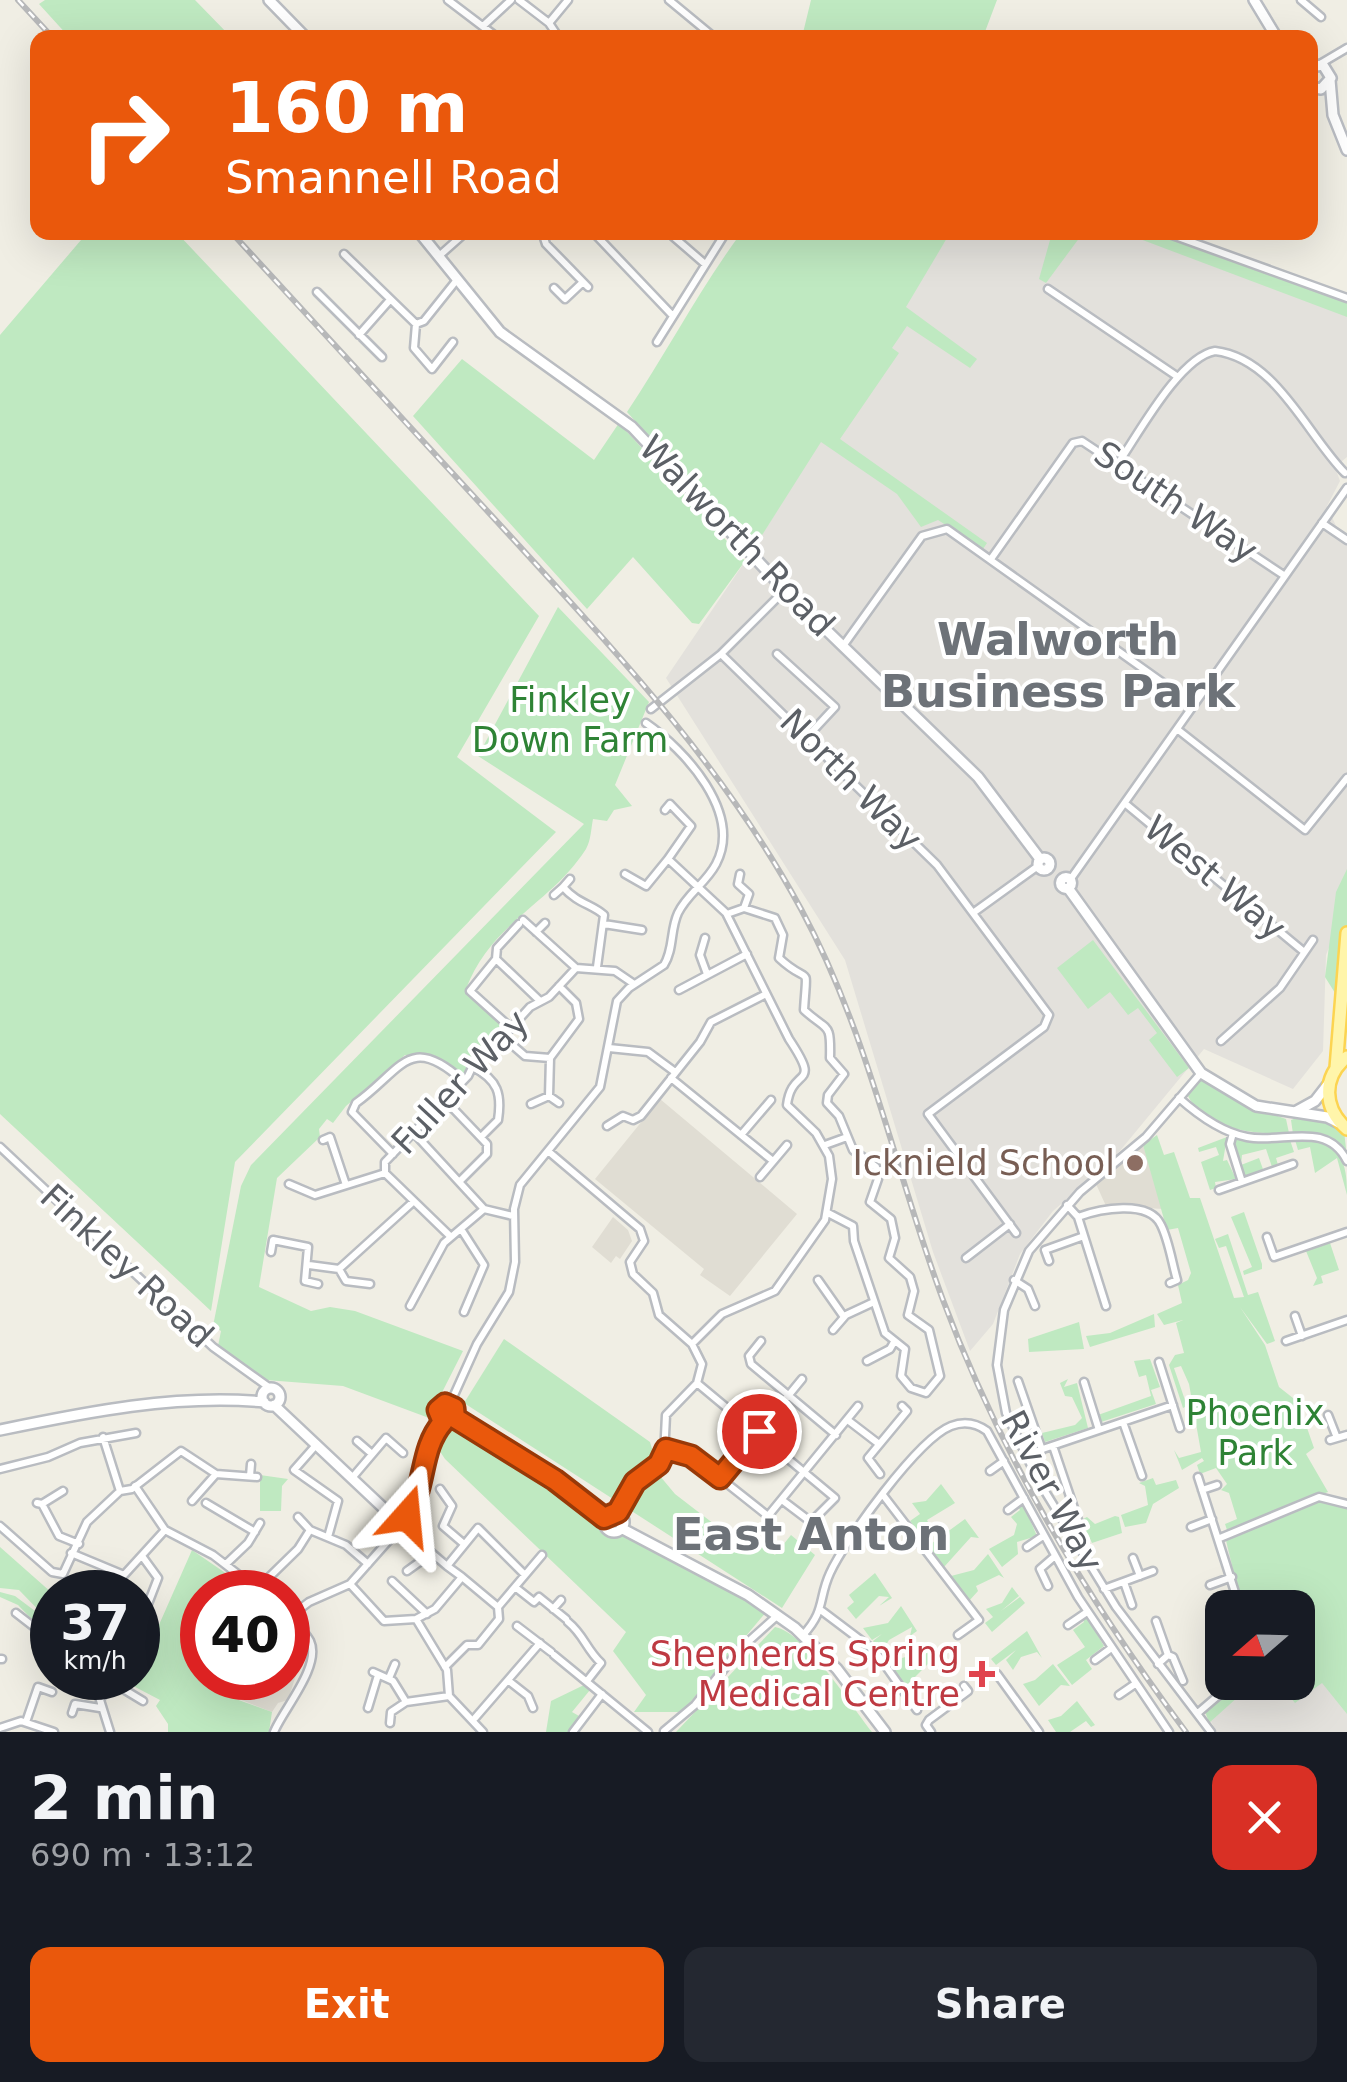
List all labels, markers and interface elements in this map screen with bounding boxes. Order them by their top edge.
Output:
text: 160 m [225,67,468,149]
icon: right [60,70,190,200]
text: Smannell Road [225,151,562,204]
street label: Walworth Road [631,428,843,644]
street label: South Way [1087,433,1265,571]
district label: Walworth Business Park [881,613,1236,718]
park label: Finkley Down Farm [472,680,668,760]
street label: North Way [772,701,930,859]
street label: West Way [1136,807,1294,949]
street label: Fuller Way [384,1002,536,1162]
place label: Icknield School [852,1143,1115,1183]
marker: Icknield School [1124,1152,1146,1174]
street label: Finkley Road [33,1176,221,1356]
pin [717,1389,802,1474]
park label: Phoenix Park [1186,1393,1324,1473]
icon: arrive [732,1404,787,1459]
street label: River Way [993,1404,1111,1578]
position arrow [355,1464,459,1568]
district label: East Anton [673,1508,949,1561]
speed limit sign: 40 [180,1570,310,1700]
north arrow [1205,1590,1315,1700]
map controls [1205,1590,1315,1700]
text: 37 [60,1594,130,1652]
place label: Shepherds Spring Medical Centre [650,1634,960,1714]
text: km/h [63,1646,127,1675]
marker: Shepherds Spring Medical Centre [969,1661,995,1687]
text: 2 min [30,1763,218,1833]
button: close [1212,1765,1317,1870]
text: 690 m · 13:12 [30,1836,255,1874]
button: Exit [30,1947,664,2062]
button: Share [684,1947,1317,2062]

